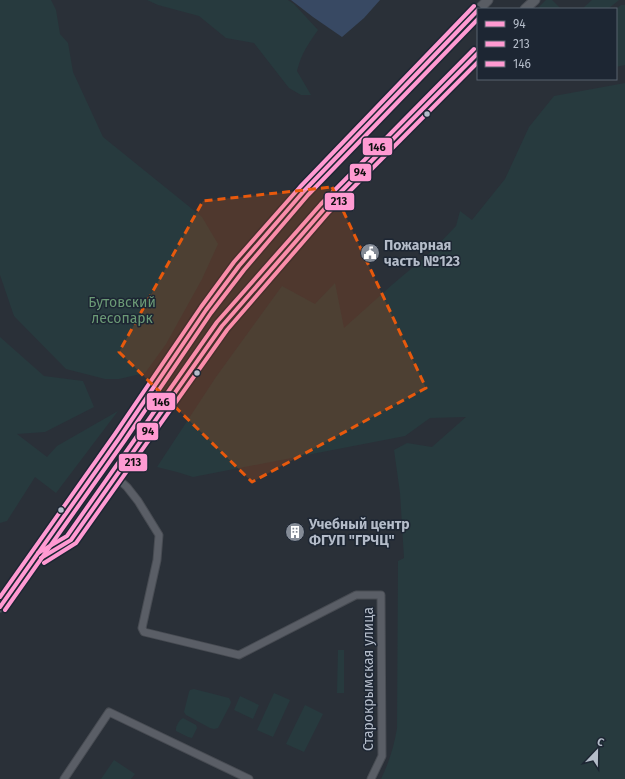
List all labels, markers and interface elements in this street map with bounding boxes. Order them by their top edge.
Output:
legend [477,8,617,80]
text: 94 [513,17,526,31]
text: 213 [513,37,530,51]
text: 146 [513,57,531,71]
unlabelled marker [422,109,432,119]
line badge: 146 [362,137,393,156]
text: 146 [368,141,386,154]
line badge: 94 [349,163,372,182]
text: 94 [354,166,366,179]
line badge: 213 [324,192,355,211]
text: 213 [331,195,347,208]
place label: Пожарная часть №123 [384,237,460,270]
public building icon: Пожарная часть №123 [359,242,381,264]
park label: Бутовский лесопарк [88,294,156,327]
unlabelled marker [192,368,202,378]
line badge: 146 [146,392,176,411]
text: 146 [152,396,170,409]
line badge: 94 [136,422,159,441]
text: 94 [142,425,154,438]
line badge: 213 [118,453,148,472]
text: 213 [125,456,141,469]
unlabelled marker [56,505,66,515]
place label: Учебный центр ФГУП "ГРЧЦ" [308,516,410,549]
building icon: Учебный центр ФГУП "ГРЧЦ" [284,521,306,543]
street label: Старокрымская улица [360,607,377,751]
north arrow [577,731,617,771]
text: С [595,735,607,750]

